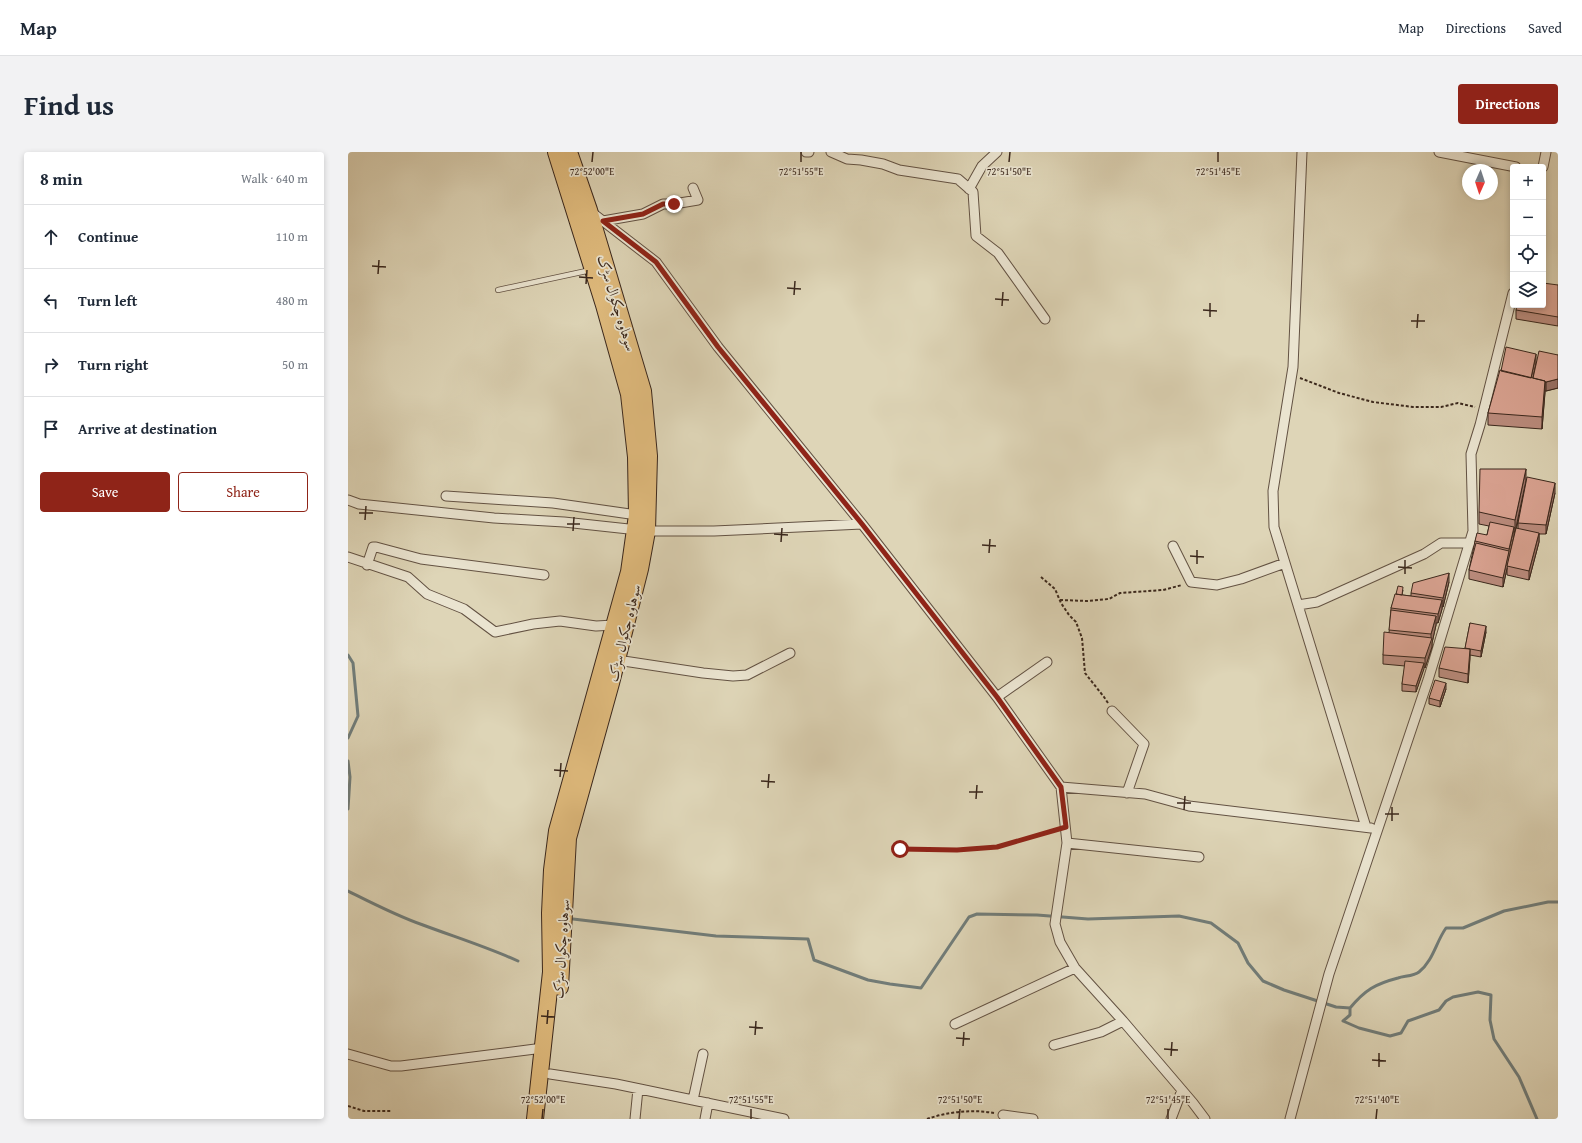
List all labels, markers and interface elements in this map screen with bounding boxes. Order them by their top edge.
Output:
text: Map [20,14,57,42]
text: Map [1398,18,1424,38]
text: Directions [1446,18,1506,38]
text: Saved [1528,18,1562,38]
text: Find us [24,84,114,125]
button: Directions [1458,84,1558,124]
text: 72°52'00"E [570,164,614,179]
text: 72°51'55"E [779,164,823,179]
text: 72°51'50"E [987,164,1031,179]
text: 72°51'45"E [1196,164,1240,179]
north arrow [1462,164,1498,200]
map controls [1510,164,1546,308]
button: + [1510,164,1546,200]
text: 8 min [40,166,82,191]
text: Walk · 640 m [241,169,308,188]
route end [665,195,683,213]
button: − [1510,200,1546,236]
icon: ahead [40,226,62,248]
text: Continue [78,226,139,247]
text: 110 m [276,227,308,246]
button: locate [1510,236,1546,272]
street label: سوہاوہ چکوال سڑک [593,252,641,354]
button: layers [1510,272,1546,308]
icon: left [40,290,62,312]
text: Turn left [78,290,137,311]
text: 480 m [276,291,308,310]
icon: right [40,354,62,376]
text: Turn right [78,354,149,375]
text: 50 m [282,355,308,374]
icon: arrive [40,418,62,440]
text: Arrive at destination [78,418,217,439]
button: Save [40,472,170,512]
button: Share [178,472,308,512]
street label: سوہاوہ چکوال سڑک [602,582,646,684]
route start [891,840,909,858]
street label: سوہاوہ چکوال سڑک [548,899,574,999]
text: 72°52'00"E [521,1092,565,1107]
text: 72°51'55"E [729,1092,773,1107]
text: 72°51'50"E [938,1092,982,1107]
text: 72°51'45"E [1146,1092,1190,1107]
text: 72°51'40"E [1355,1092,1399,1107]

